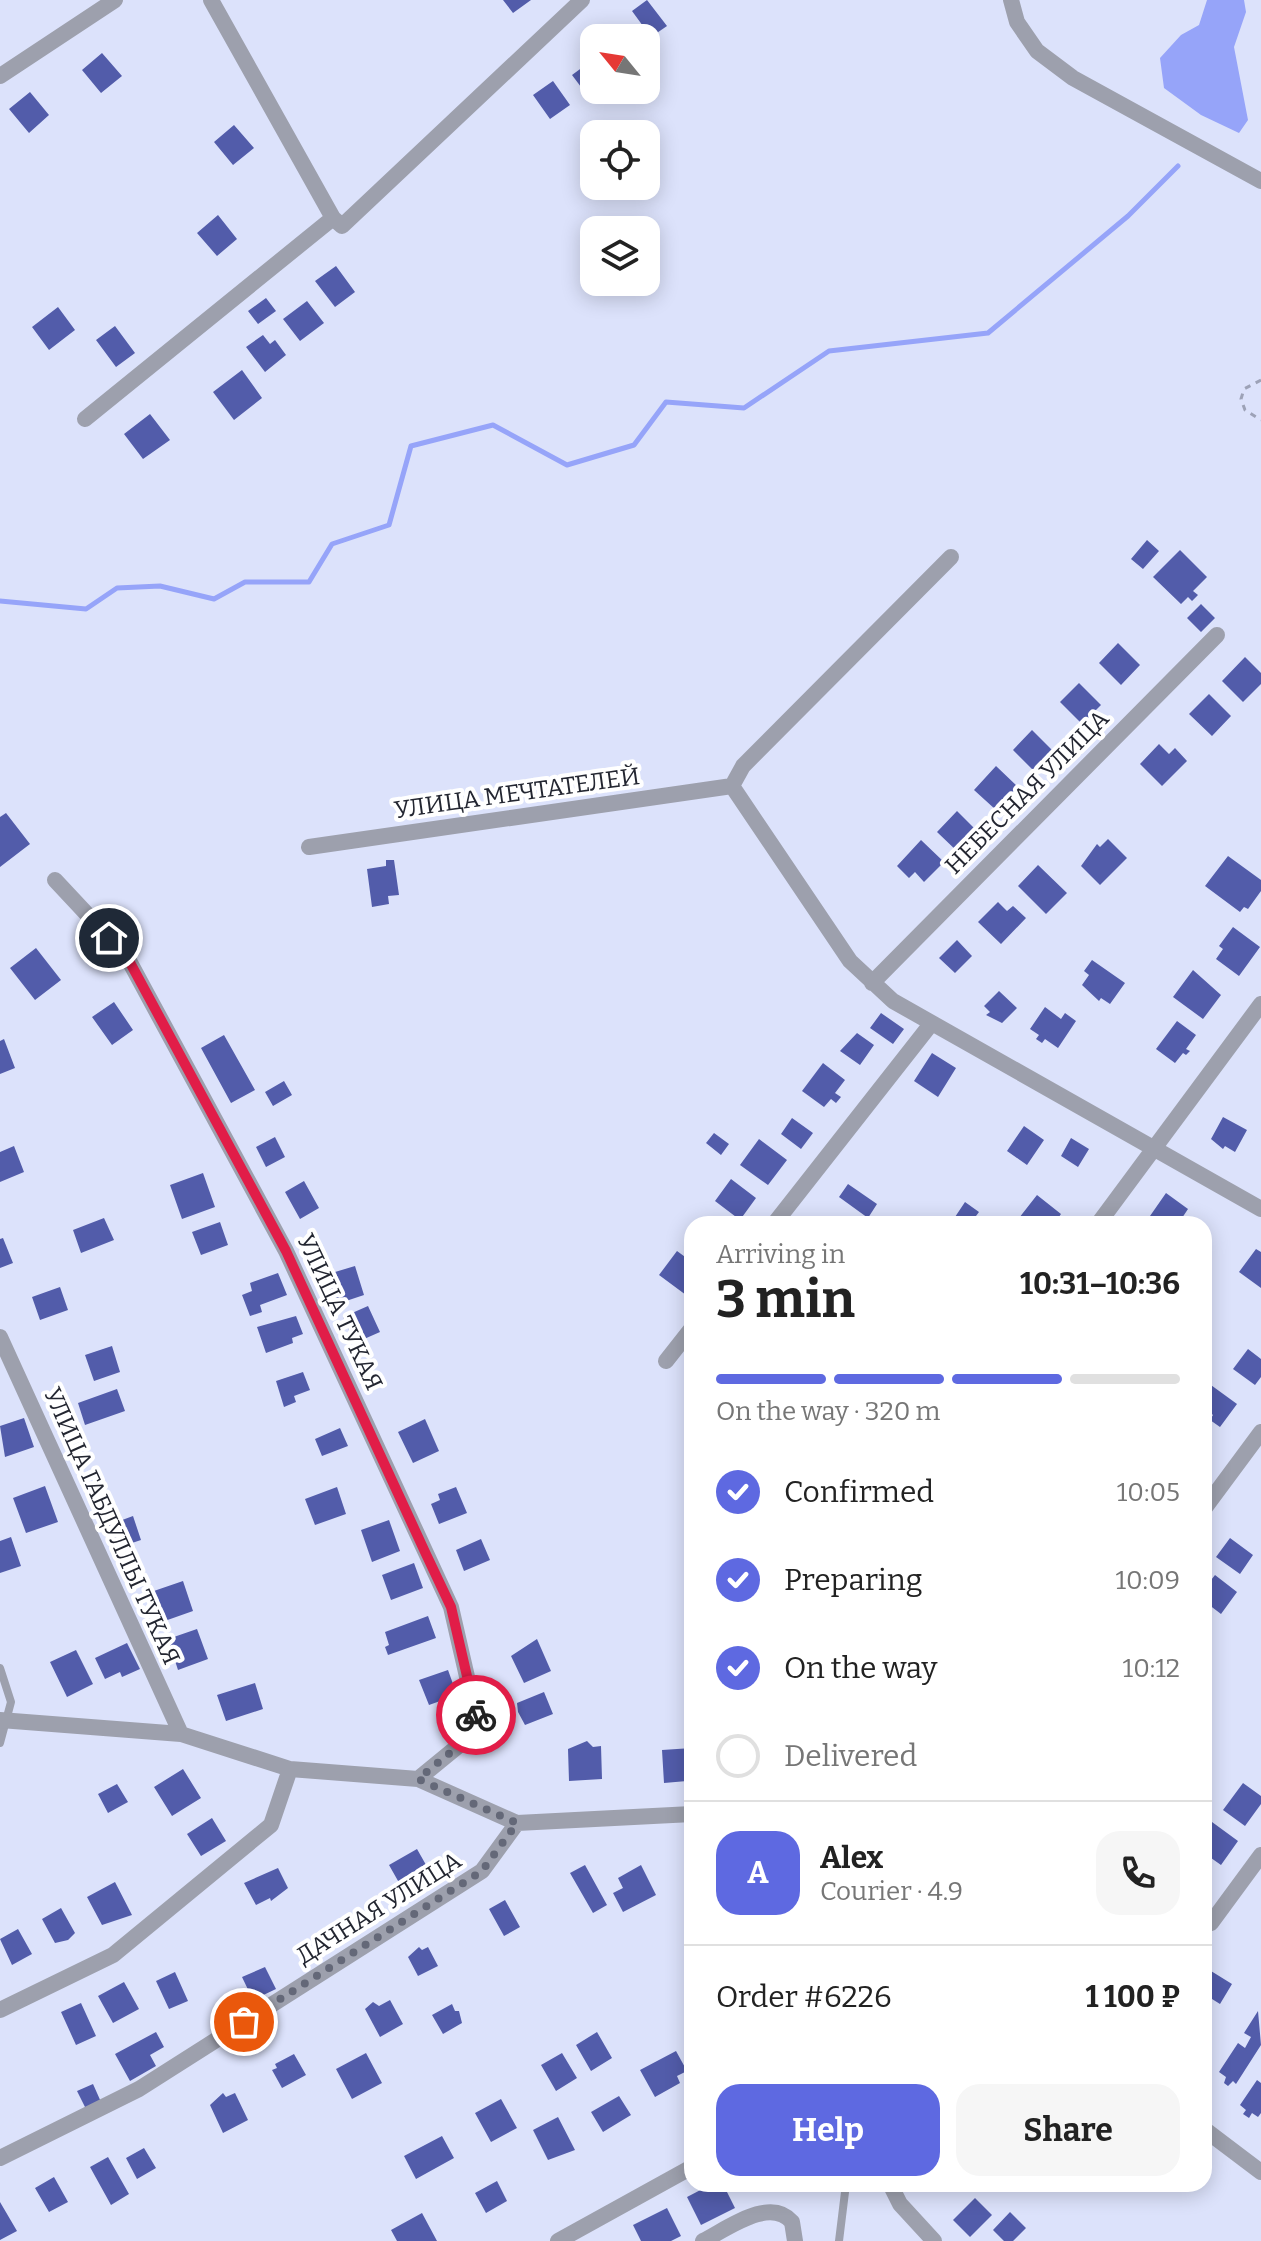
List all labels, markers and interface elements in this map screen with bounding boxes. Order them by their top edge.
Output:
north arrow [580,24,660,104]
map controls [580,24,660,296]
button: locate [580,120,660,200]
button: layers [580,216,660,296]
street label: НЕБЕСНАЯ УЛИЦА [939,704,1115,880]
street label: УЛИЦА МЕЧТАТЕЛЕЙ [392,762,642,824]
pin [75,904,143,972]
icon: home [87,916,131,960]
street label: УЛИЦА ТУКАЯ [292,1229,388,1395]
text: Arriving in [716,1239,845,1270]
text: 10:31–10:36 [1020,1266,1180,1302]
text: 3 min [716,1268,855,1331]
street label: УЛИЦА ГАБДУЛЛЫ ТУКАЯ [38,1383,186,1669]
text: On the way · 320 m [716,1396,940,1427]
icon: check [716,1470,760,1514]
text: Confirmed [784,1474,934,1510]
text: 10:05 [1117,1477,1180,1508]
icon: check [716,1558,760,1602]
text: Preparing [784,1562,922,1598]
text: 10:09 [1115,1565,1180,1596]
icon: check [716,1646,760,1690]
text: On the way [784,1650,937,1686]
text: 10:12 [1123,1653,1180,1684]
courier [436,1675,516,1755]
icon: bike [454,1693,498,1737]
text: Delivered [784,1738,917,1774]
button: phone [1096,1831,1180,1915]
text: Alex [820,1840,883,1876]
street label: ДАЧНАЯ УЛИЦА [292,1846,466,1970]
text: A [747,1855,769,1891]
text: Courier · 4.9 [820,1876,963,1907]
text: Order #6226 [716,1979,892,2015]
text: 1 100 ₽ [1085,1979,1180,2015]
pin [210,1988,278,2056]
icon: bag [222,2000,266,2044]
button: Help [716,2084,940,2176]
button: Share [956,2084,1180,2176]

